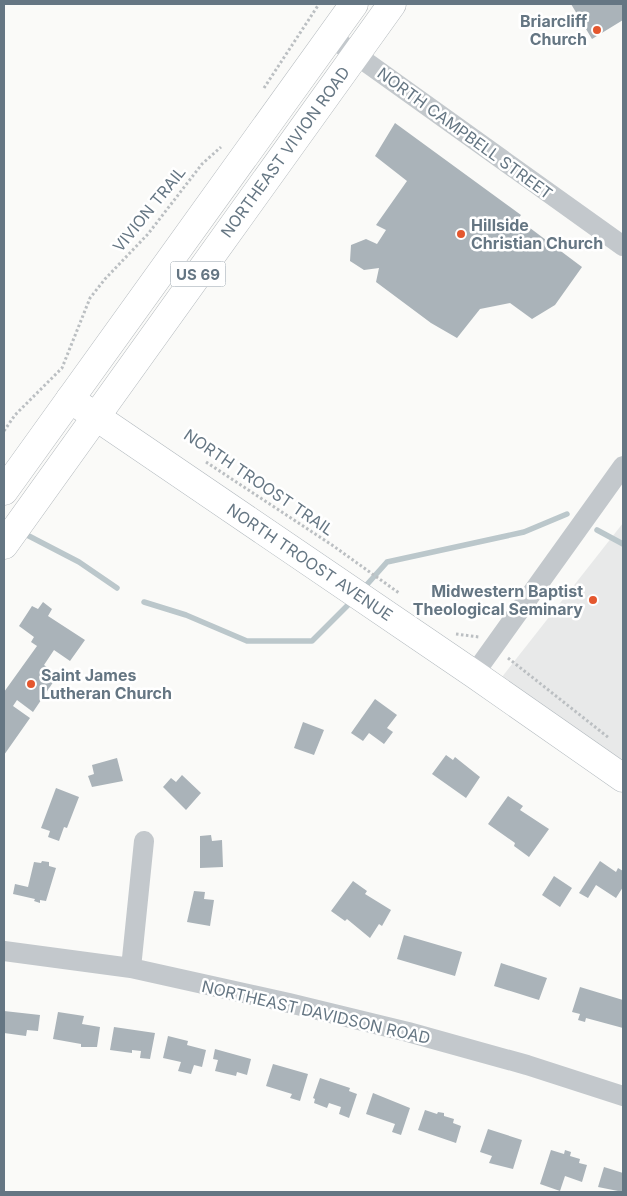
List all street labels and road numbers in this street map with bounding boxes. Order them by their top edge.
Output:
street label: NORTHEAST VIVION ROAD [216,63,354,241]
street label: NORTH CAMPBELL STREET [374,63,556,203]
street label: VIVION TRAIL [108,162,190,256]
road number: US 69 [170,262,226,286]
street label: NORTH TROOST TRAIL [180,424,338,540]
street label: NORTH TROOST AVENUE [223,499,397,625]
street label: NORTHEAST DAVIDSON ROAD [200,976,432,1048]

